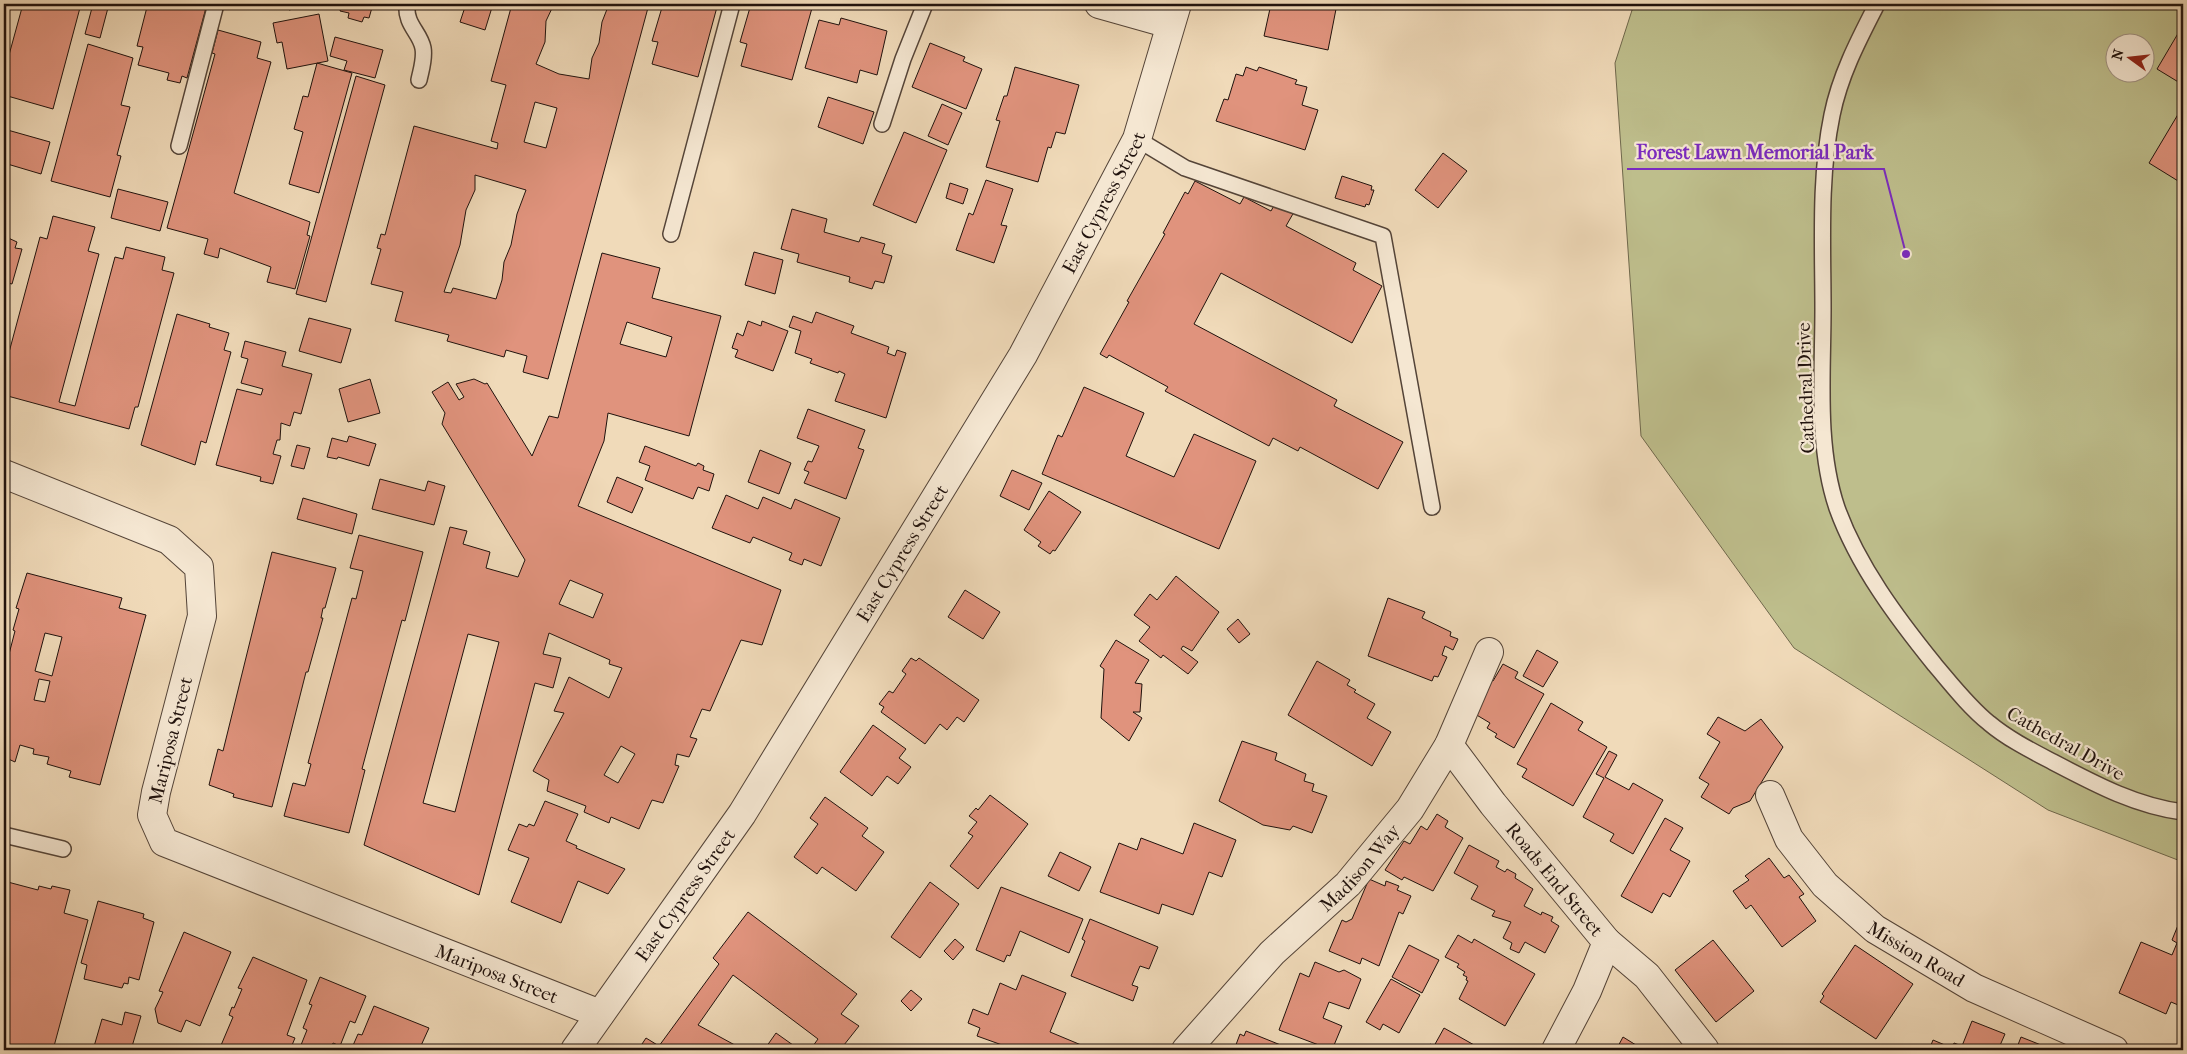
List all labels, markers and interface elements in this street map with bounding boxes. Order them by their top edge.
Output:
north arrow [2104,32,2154,82]
text: N [2108,47,2128,62]
street label: East Cypress Street [1058,129,1151,277]
callout: Forest Lawn Memorial Park [1627,134,1884,169]
text: Forest Lawn Memorial Park [1635,141,1874,164]
street label: Cathedral Drive [1793,322,1819,454]
street label: East Cypress Street [852,481,953,626]
street label: Mariposa Street [145,674,197,806]
street label: Cathedral Drive [2003,702,2128,785]
street label: Madison Way [1315,819,1405,917]
street label: Roads End Street [1501,819,1608,941]
street label: East Cypress Street [631,825,740,966]
street label: Mission Road [1863,917,1969,992]
street label: Mariposa Street [432,940,561,1008]

